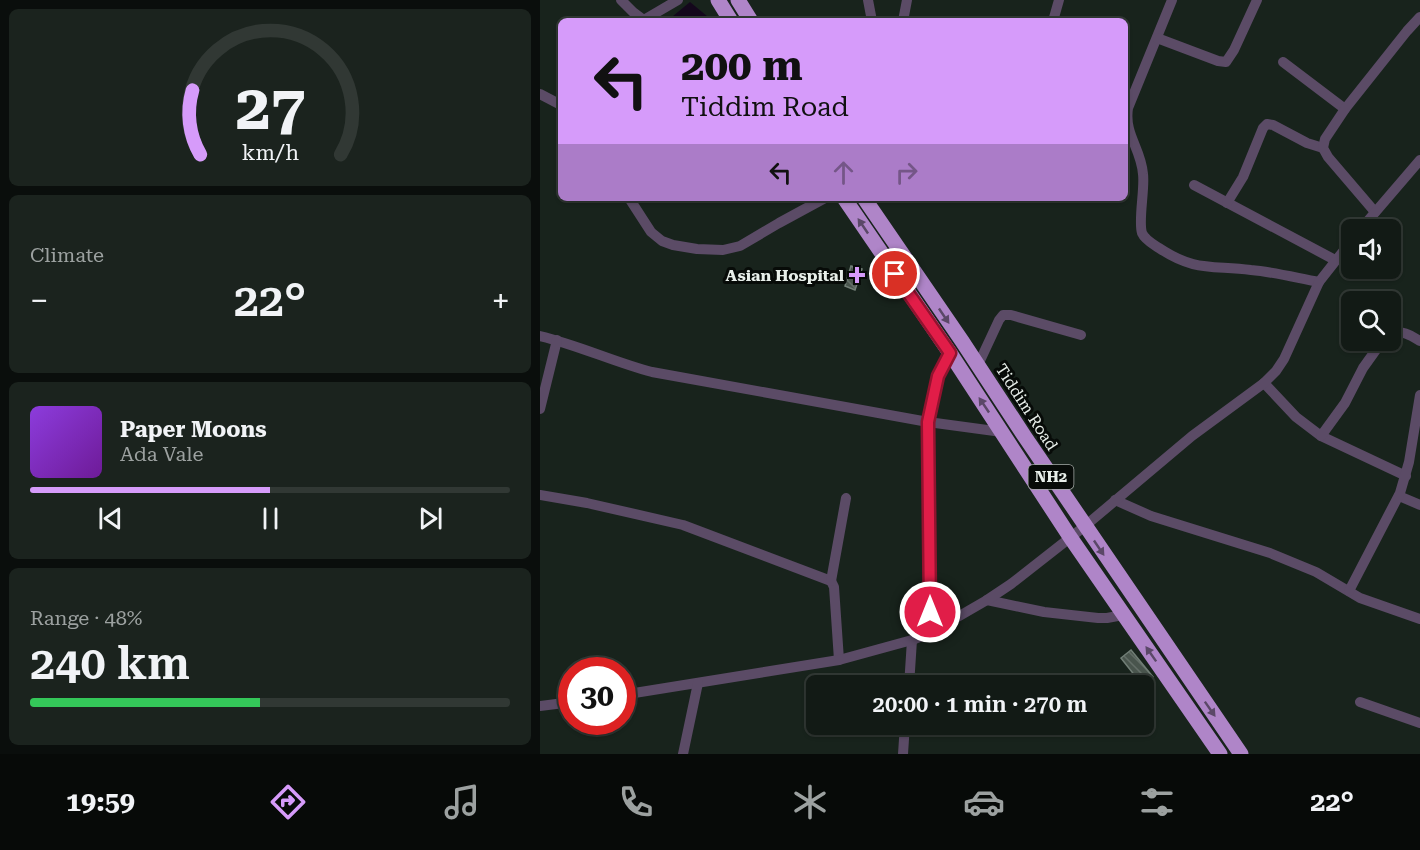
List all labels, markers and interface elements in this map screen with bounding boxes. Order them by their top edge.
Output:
text: 200 m [681,41,803,90]
icon: left [582,42,660,120]
text: 27 [235,71,305,144]
text: Tiddim Road [681,91,849,123]
text: km/h [241,140,299,165]
icon: left [764,156,797,189]
icon: ahead [827,156,860,189]
icon: right [890,156,923,189]
one-way arrow [858,218,869,234]
map controls [1341,219,1401,351]
button: sound [1341,219,1401,279]
text: Climate [30,243,104,267]
pin [869,248,920,299]
icon: arrive [878,257,911,290]
place label: Asian Hospital [726,266,845,285]
marker: Asian Hospital [848,266,866,284]
text: 22° [234,274,306,327]
text: − [30,281,48,320]
text: + [492,281,510,320]
button: search [1341,291,1401,351]
one-way arrow [939,307,950,324]
street label: Tiddim Road [992,360,1062,454]
one-way arrow [978,397,990,413]
text: Paper Moons [120,417,267,442]
text: Ada Vale [120,442,203,466]
road number: NH2 [1028,465,1074,489]
icon: previous [94,502,127,535]
icon: pause [254,502,287,535]
icon: next [414,502,447,535]
one-way arrow [1094,539,1105,556]
position arrow [898,580,962,644]
text: Range · 48% [30,606,142,630]
text: 240 km [30,637,190,690]
one-way arrow [1146,646,1157,662]
speed limit sign: 30 [558,657,636,735]
text: 20:00 · 1 min · 270 m [873,692,1087,717]
one-way arrow [1204,700,1216,716]
icon: directions [267,781,309,823]
icon: music [441,781,483,823]
icon: phone [615,781,657,823]
icon: climate [789,781,831,823]
icon: car [963,781,1005,823]
icon: filters [1136,781,1178,823]
text: 19:59 [66,786,135,818]
text: 22° [1310,786,1354,818]

